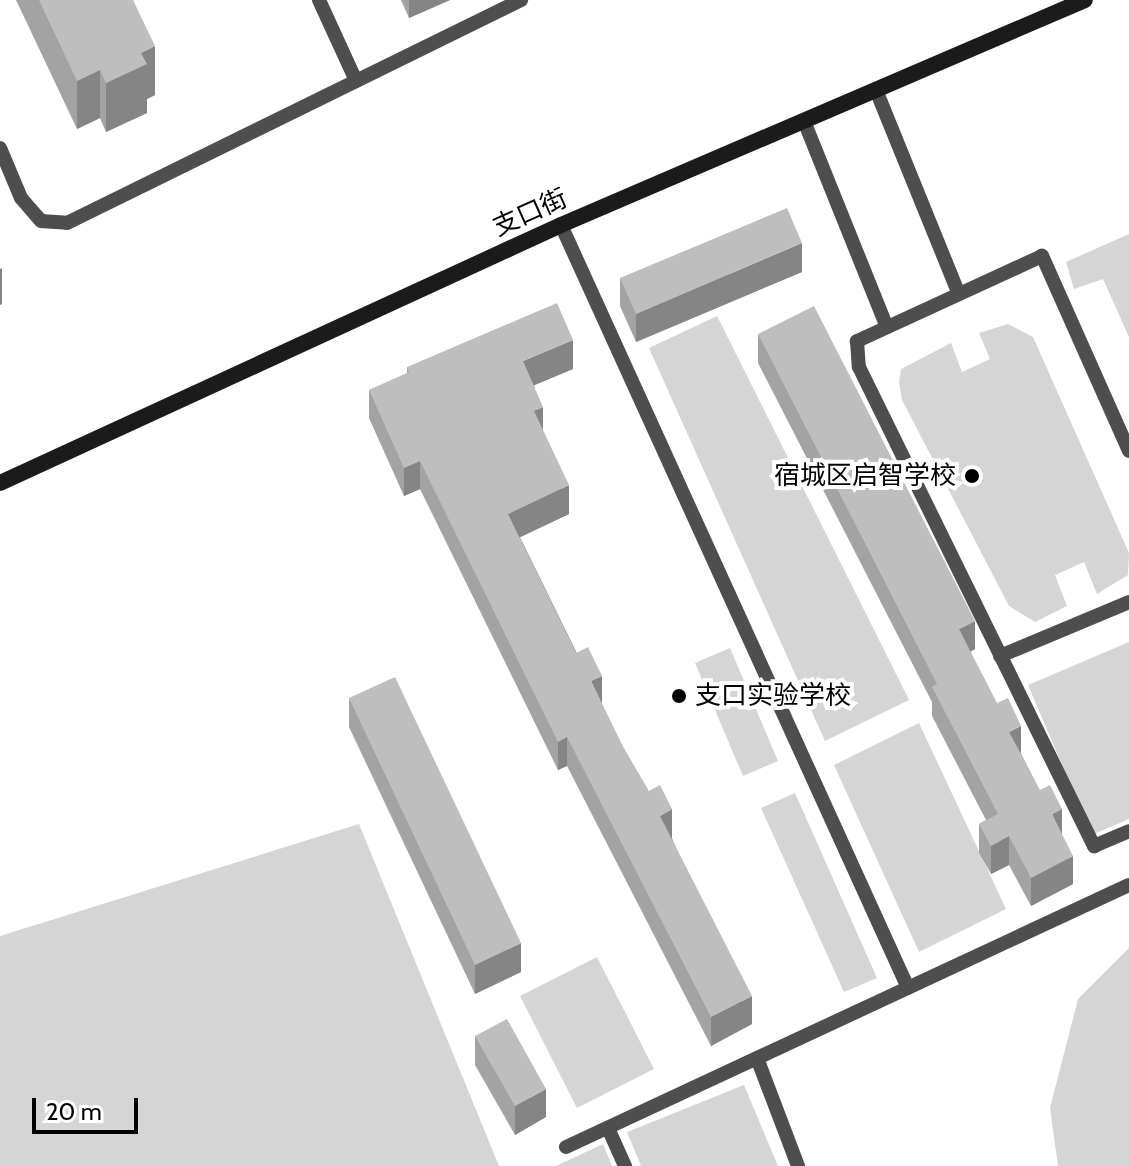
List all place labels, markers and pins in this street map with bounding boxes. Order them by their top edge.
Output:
place label: 宿城区启智学校 [774,460,956,492]
marker: 宿城区启智学校 [963,467,981,485]
place label: 支口实验学校 [695,680,851,712]
marker: 支口实验学校 [670,687,688,705]

